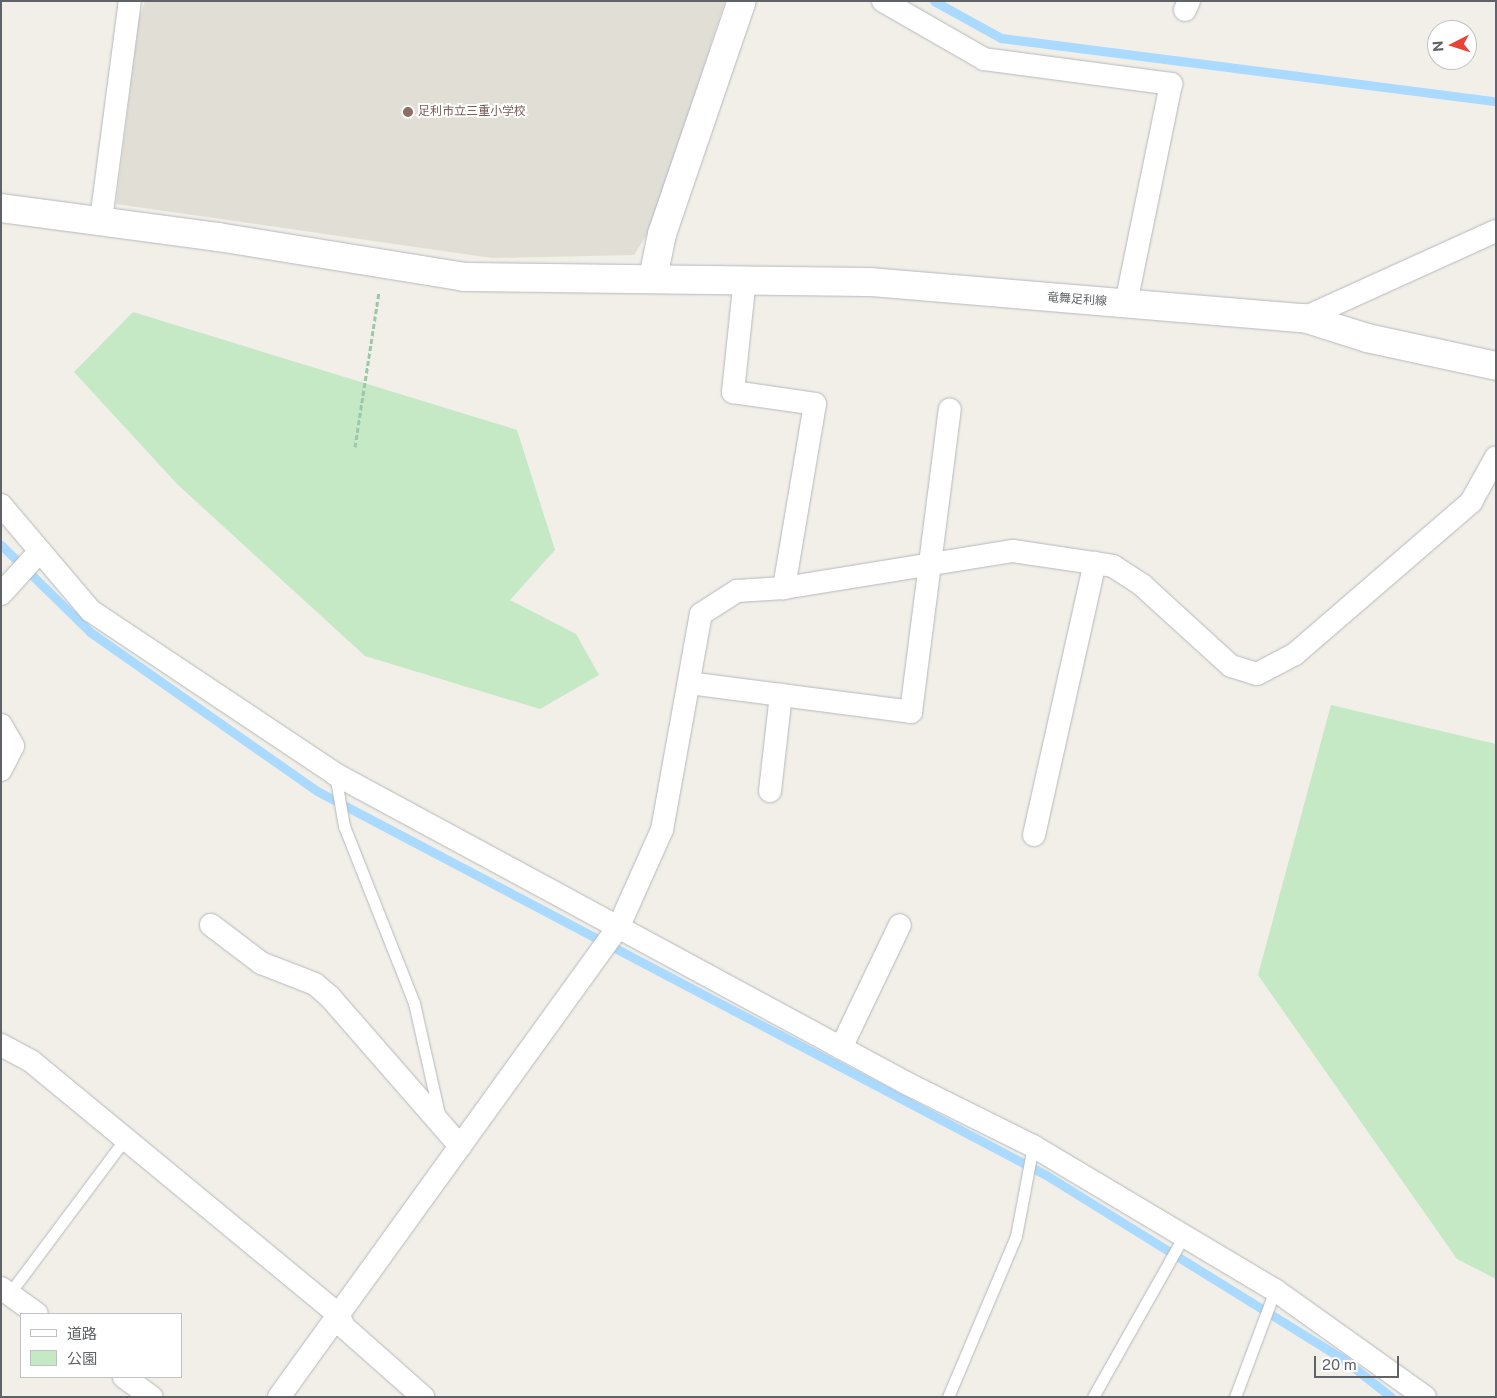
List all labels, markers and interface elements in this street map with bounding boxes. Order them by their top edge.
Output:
north arrow [1427,20,1477,70]
text: N [1430,40,1447,52]
place label: 足利市立三重小学校 [418,105,526,119]
marker: 足利市立三重小学校 [402,106,414,118]
street label: 竜舞足利線 [1047,291,1107,309]
legend [20,1313,182,1378]
text: 道路 [67,1325,97,1342]
scale bar [1317,1346,1402,1378]
text: 公園 [67,1350,97,1367]
text: 20 m [1322,1356,1357,1373]

